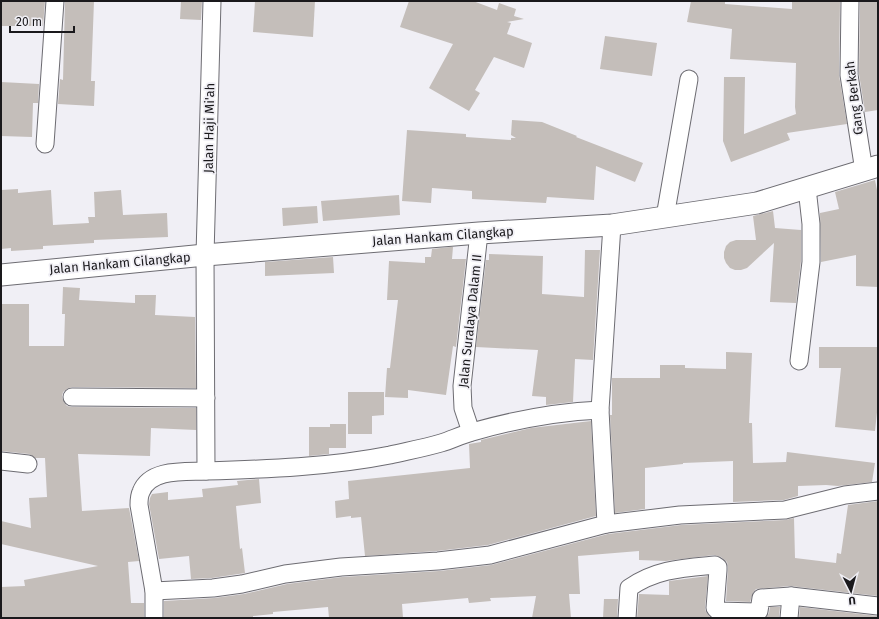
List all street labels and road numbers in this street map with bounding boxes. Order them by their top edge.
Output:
street label: Gang Berkah [842,60,866,136]
street label: Jalan Haji Mi'ah [201,83,217,173]
street label: Jalan Hankam Cilangkap [372,224,514,248]
street label: Jalan Hankam Cilangkap [49,249,191,277]
street label: Jalan Suralaya Dalam II [456,253,484,389]

